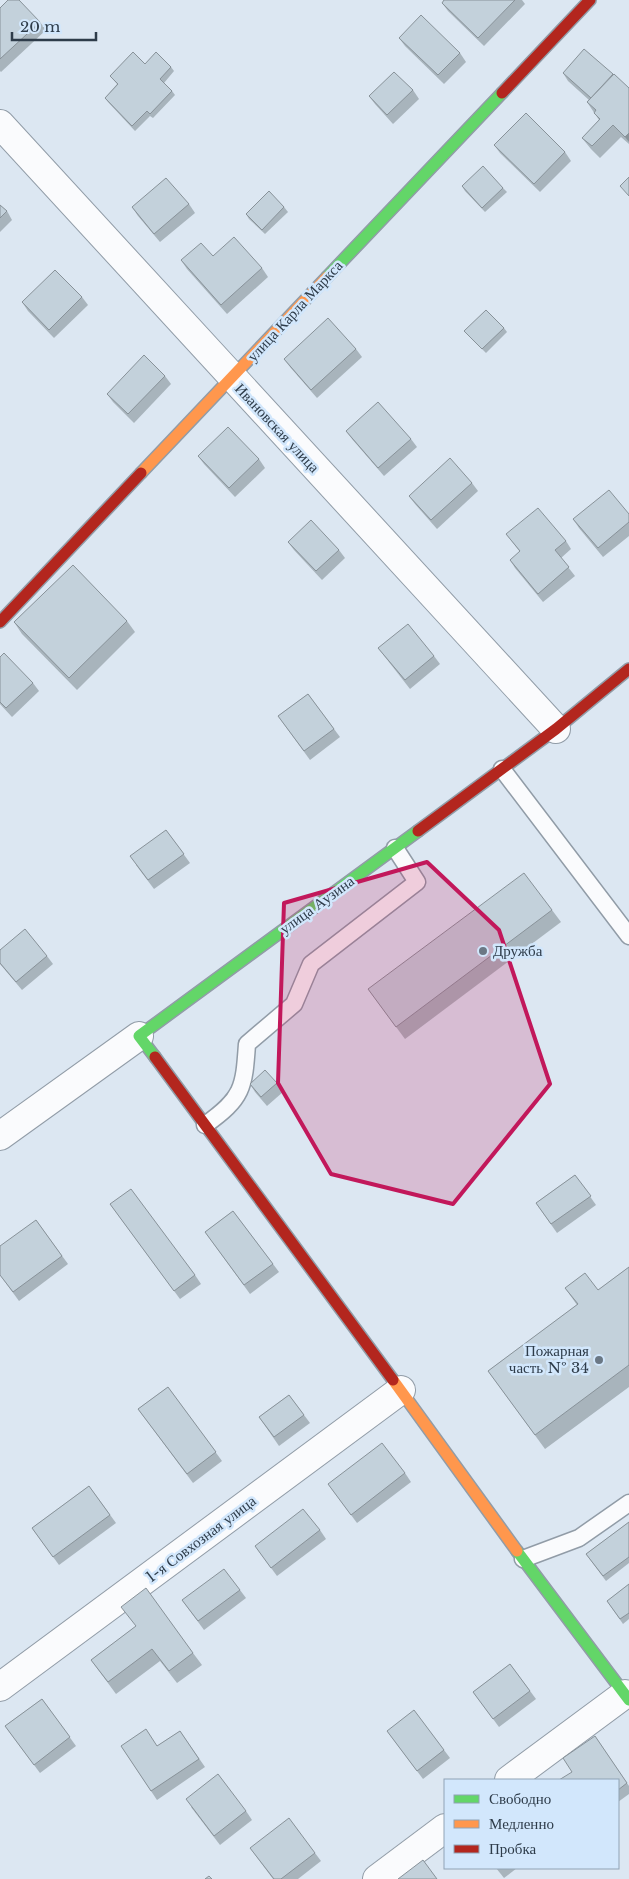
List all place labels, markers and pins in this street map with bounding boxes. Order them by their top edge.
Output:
place label: Дружба [493,941,543,960]
marker: Дружба [477,945,489,957]
place label: Пожарная часть № 34 [509,1341,589,1377]
marker: Пожарная часть № 34 [593,1354,605,1366]

